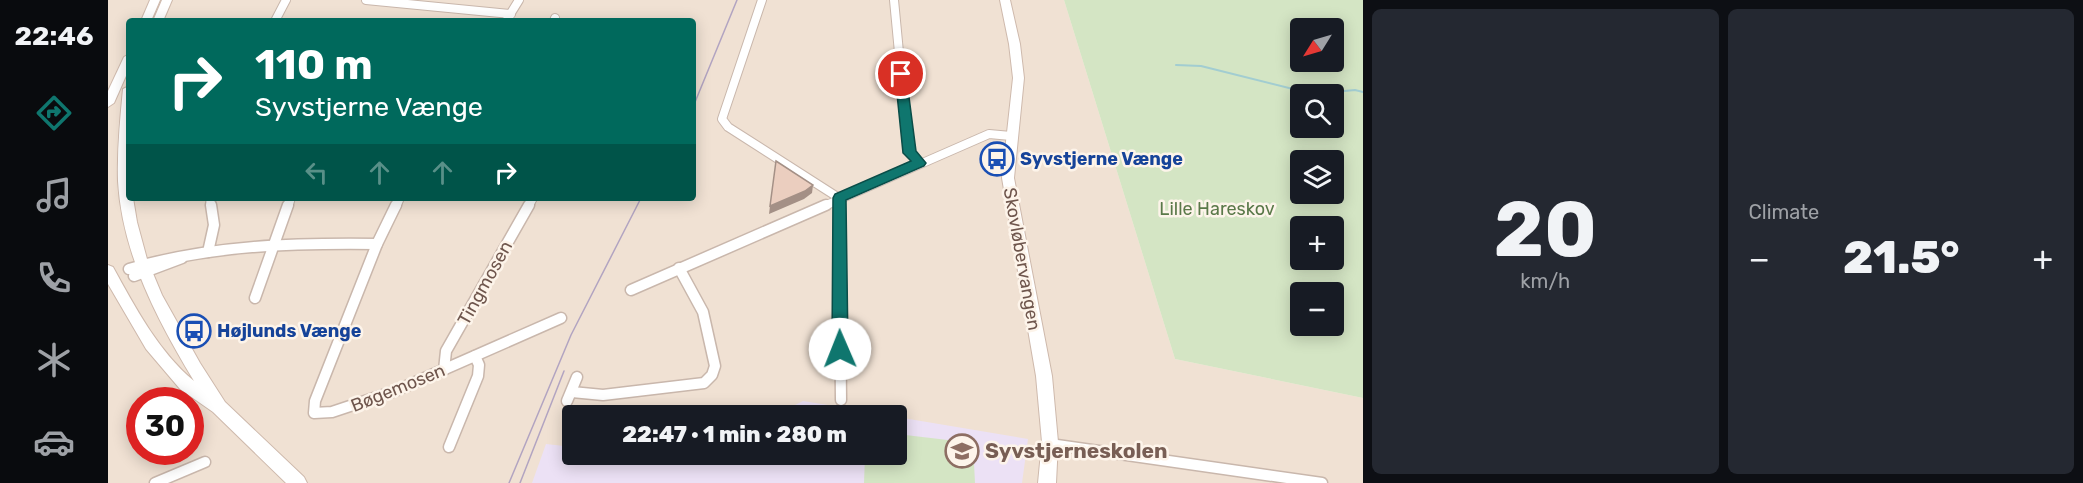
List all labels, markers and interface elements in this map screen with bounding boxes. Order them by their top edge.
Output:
north arrow [1290,18,1344,72]
map controls [1290,18,1344,336]
text: 22:46 [14,20,94,52]
text: 110 m [255,40,373,90]
icon: right [156,42,234,120]
pin [875,48,926,99]
icon: arrive [884,57,917,90]
button: search [1290,84,1344,138]
text: Syvstjerne Vænge [255,91,483,123]
icon: directions [33,92,75,134]
bus stop icon: Syvstjerne Vænge [979,141,1015,177]
place label: Syvstjerne Vænge [1020,148,1183,170]
button: layers [1290,150,1344,204]
icon: left [300,156,333,189]
icon: ahead [363,156,396,189]
icon: ahead [426,156,459,189]
icon: right [489,156,522,189]
icon: music [33,174,75,216]
text: 20 [1493,183,1597,276]
street label: Skovløbervangen [999,186,1045,332]
park label: Lille Hareskov [1159,198,1275,220]
text: Climate [1749,200,1819,224]
button: + [1290,216,1344,270]
text: 21.5° [1843,231,1959,284]
street label: Tingmosen [453,237,517,329]
text: − [1749,239,1770,278]
text: + [2032,239,2053,278]
icon: phone [33,257,75,299]
text: km/h [1520,269,1570,293]
button: − [1290,282,1344,336]
bus stop icon: Højlunds Vænge [176,313,212,349]
position arrow [808,317,872,381]
place label: Højlunds Vænge [217,320,362,342]
icon: climate [33,339,75,381]
street label: Bøgemosen [348,359,448,417]
speed limit sign: 30 [126,387,204,465]
icon: car [33,421,75,463]
text: 22:47 · 1 min · 280 m [622,421,847,448]
school or university icon: Syvstjerneskolen [944,433,980,469]
place label: Syvstjerneskolen [985,438,1167,463]

